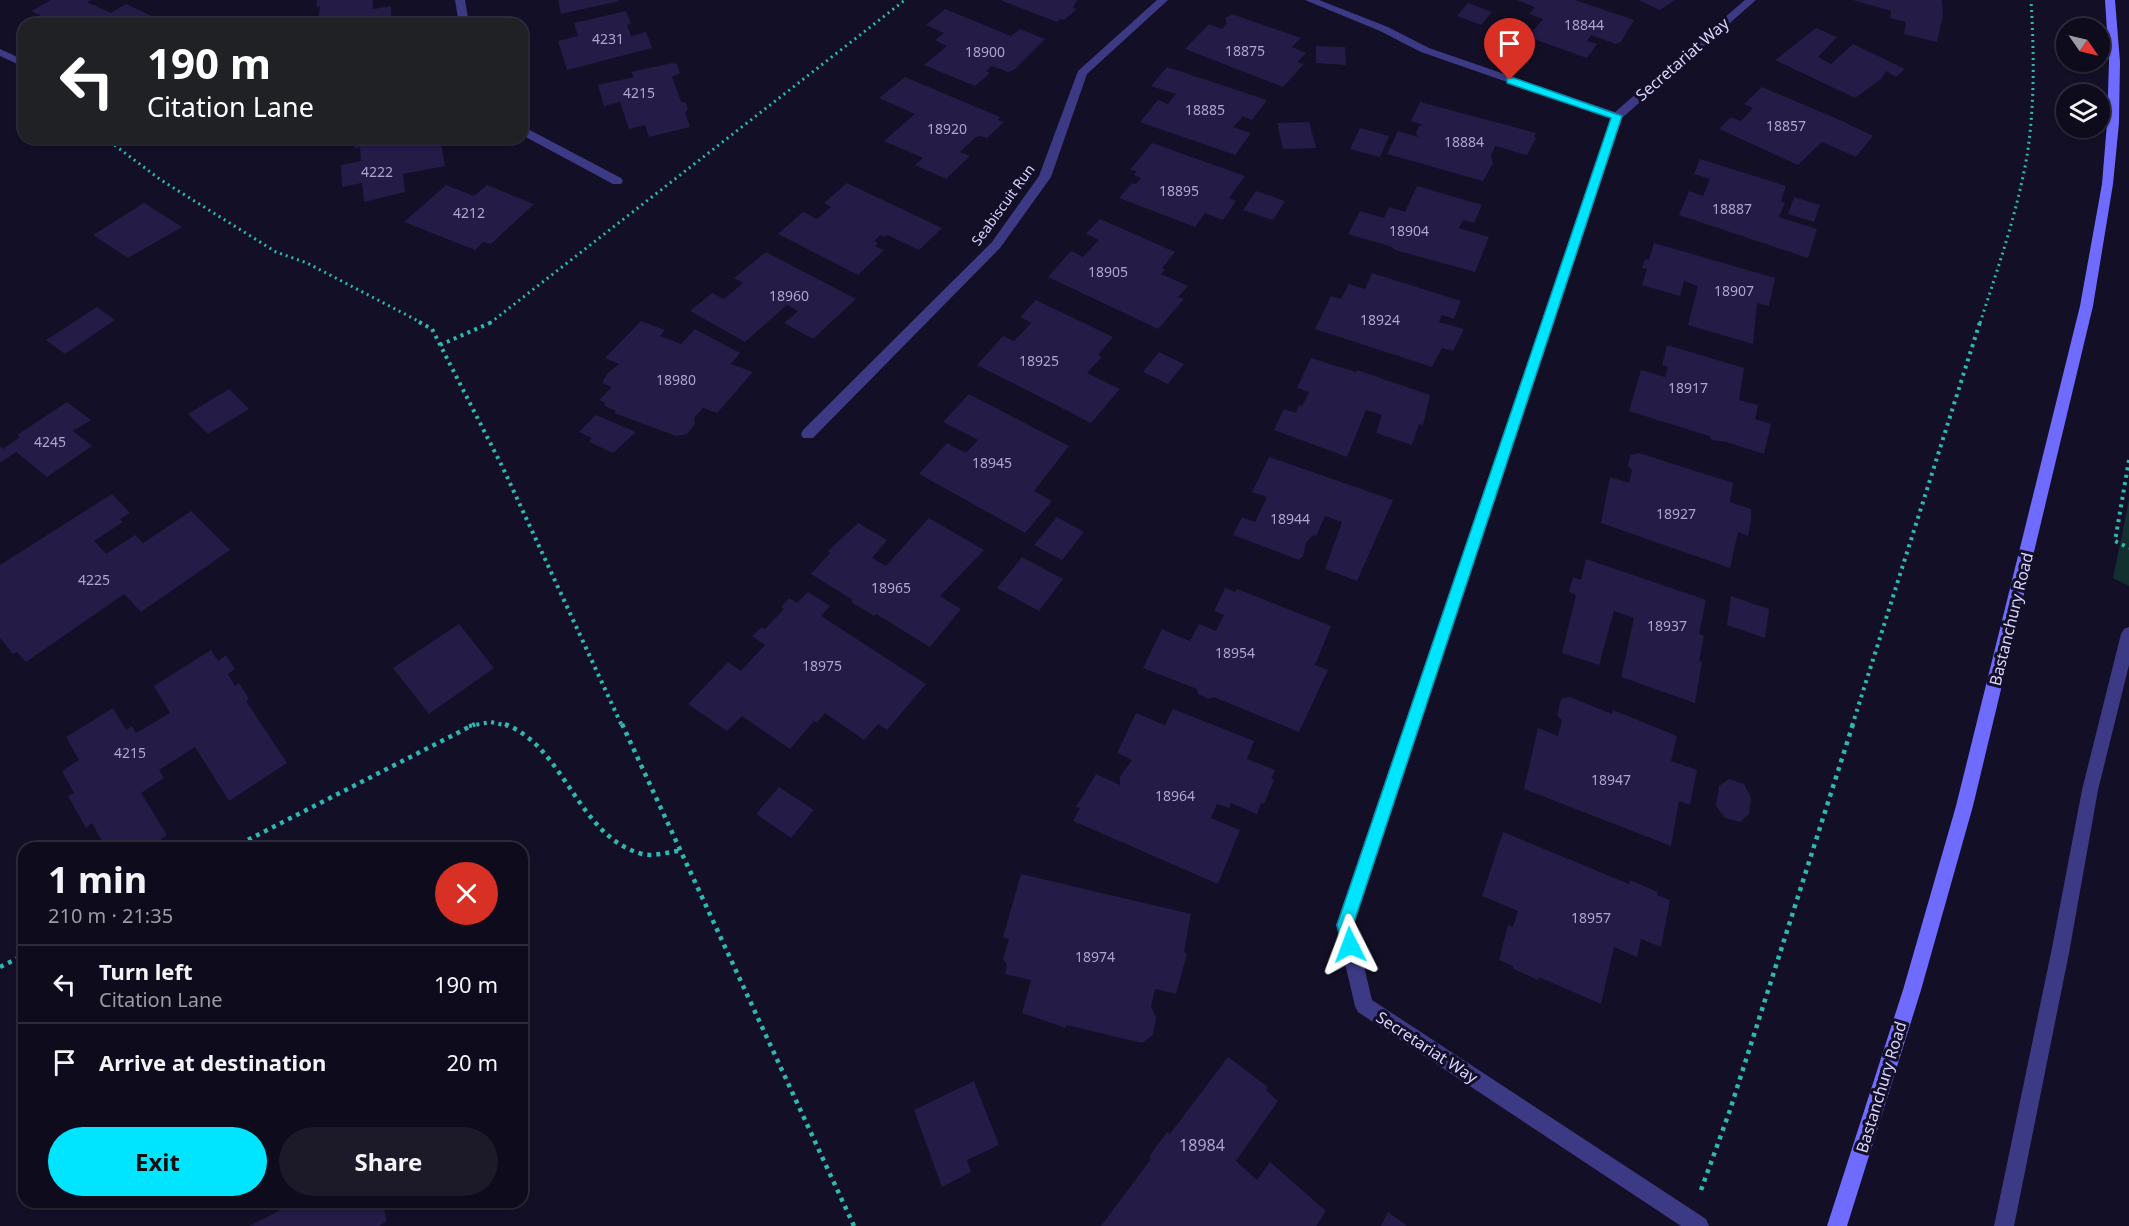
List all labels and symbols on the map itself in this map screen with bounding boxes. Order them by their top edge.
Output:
street label: Secretariat Way [1631,12,1734,106]
house number: 18844 [1564,15,1604,34]
pin [1484,18,1535,80]
north arrow [2056,18,2110,72]
house number: 4231 [592,29,624,48]
house number: 18875 [1225,41,1265,60]
house number: 18900 [965,42,1005,61]
house number: 4215 [623,83,655,102]
house number: 18885 [1185,100,1225,119]
house number: 18857 [1766,116,1806,135]
house number: 18920 [927,119,967,138]
house number: 18884 [1444,132,1484,151]
street label: Seabiscuit Run [967,160,1039,249]
house number: 4222 [361,162,393,181]
house number: 18895 [1159,181,1199,200]
house number: 18887 [1712,199,1752,218]
house number: 4212 [453,203,485,222]
house number: 18904 [1389,221,1429,240]
house number: 18905 [1088,262,1128,281]
house number: 18907 [1714,281,1754,300]
house number: 18960 [769,286,809,305]
house number: 18924 [1360,310,1400,329]
house number: 18925 [1019,351,1059,370]
house number: 18980 [656,370,696,389]
house number: 18917 [1668,378,1708,397]
house number: 4245 [34,432,66,451]
house number: 18945 [972,453,1012,472]
house number: 18927 [1656,504,1696,523]
house number: 18944 [1270,509,1310,528]
street label: Bastanchury Road [1984,550,2038,688]
house number: 4225 [78,570,110,589]
house number: 18965 [871,578,911,597]
house number: 18937 [1647,616,1687,635]
house number: 18954 [1215,643,1255,662]
house number: 18975 [802,656,842,675]
house number: 4215 [114,743,146,762]
house number: 18947 [1591,770,1631,789]
house number: 18964 [1155,786,1195,805]
house number: 18957 [1571,908,1611,927]
position arrow [1318,913,1382,977]
house number: 18974 [1075,947,1115,966]
street label: Secretariat Way [1372,1006,1483,1089]
street label: Bastanchury Road [1851,1019,1911,1155]
house number: 18984 [1179,1134,1225,1156]

